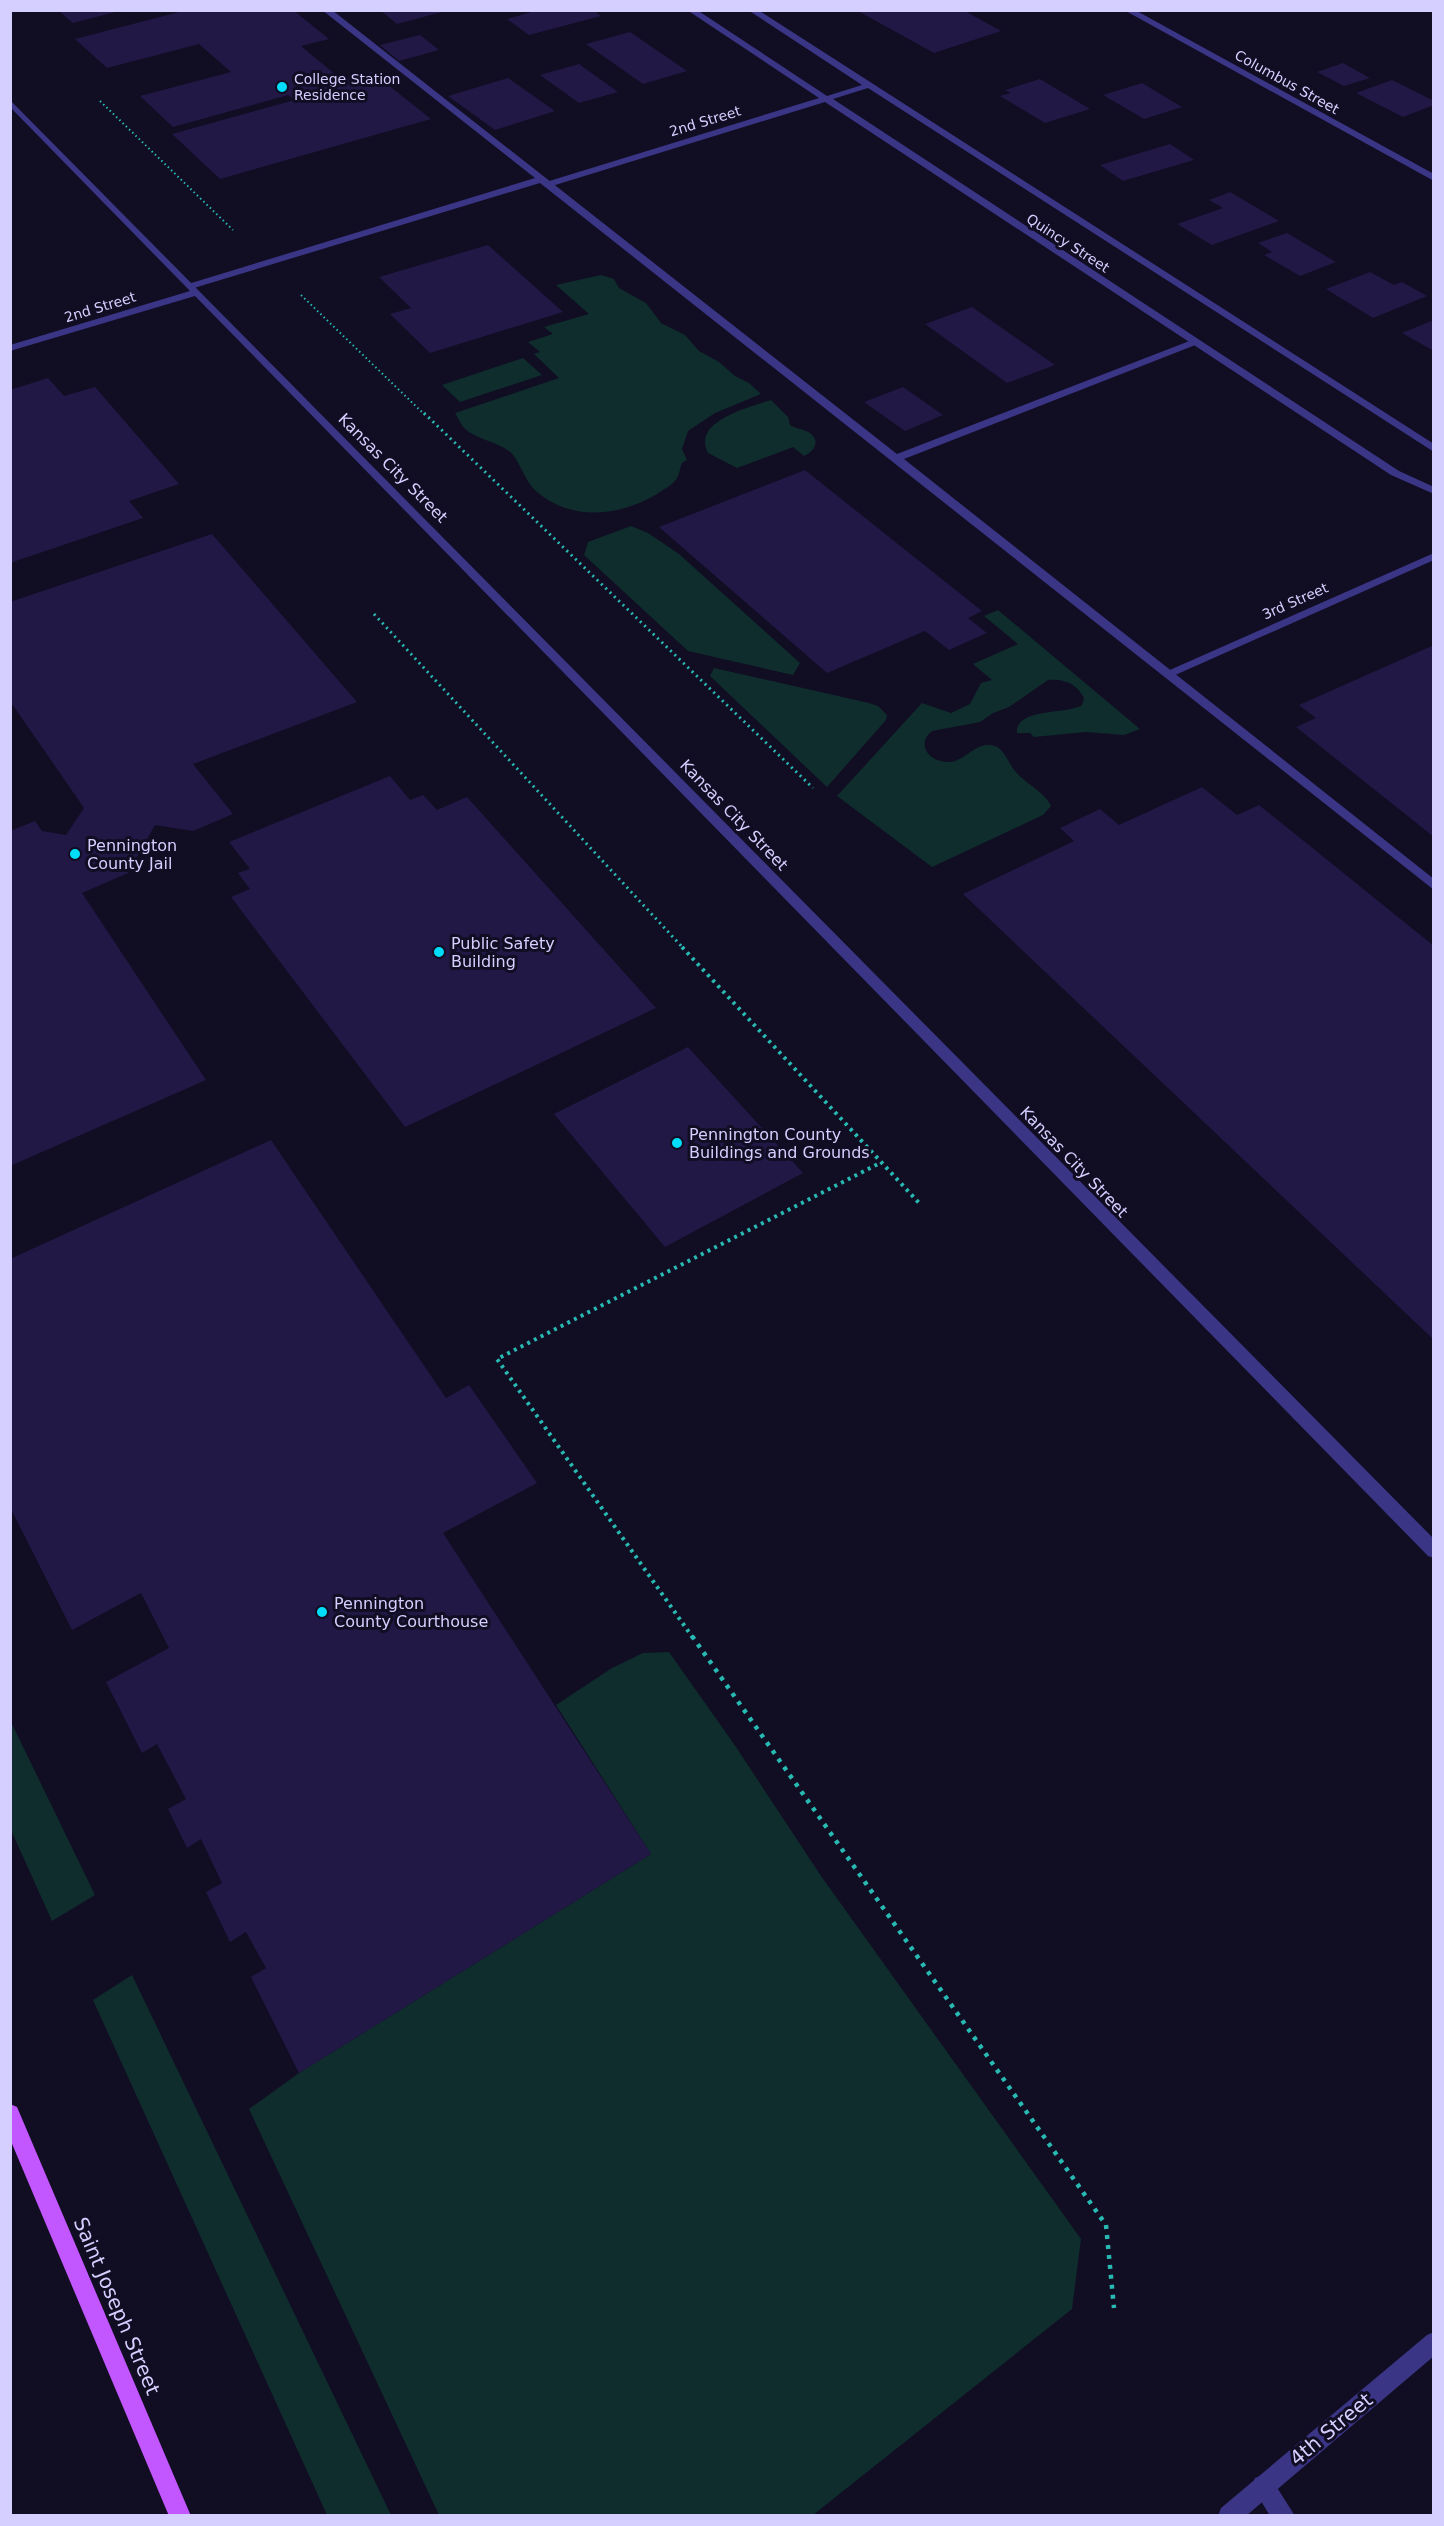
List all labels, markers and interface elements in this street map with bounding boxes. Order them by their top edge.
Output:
street label: Columbus Street [1232,47,1342,118]
place label: College Station Residence [294,71,400,103]
marker: College Station Residence [275,80,289,94]
street label: 2nd Street [667,102,743,139]
street label: Quincy Street [1024,210,1113,276]
street label: 2nd Street [62,288,138,325]
street label: Kansas City Street [334,409,452,527]
street label: 3rd Street [1260,579,1331,623]
street label: Kansas City Street [676,756,792,874]
place label: Pennington County Jail [87,836,177,873]
marker: Pennington County Jail [68,847,82,861]
place label: Public Safety Building [451,934,555,971]
marker: Public Safety Building [432,945,446,959]
street label: Kansas City Street [1016,1103,1132,1221]
place label: Pennington County Buildings and Grounds [689,1125,870,1162]
marker: Pennington County Buildings and Grounds [670,1136,684,1150]
place label: Pennington County Courthouse [334,1594,488,1631]
marker: Pennington County Courthouse [315,1605,329,1619]
street label: Saint Joseph Street [69,2214,165,2399]
street label: 4th Street [1285,2387,1377,2470]

